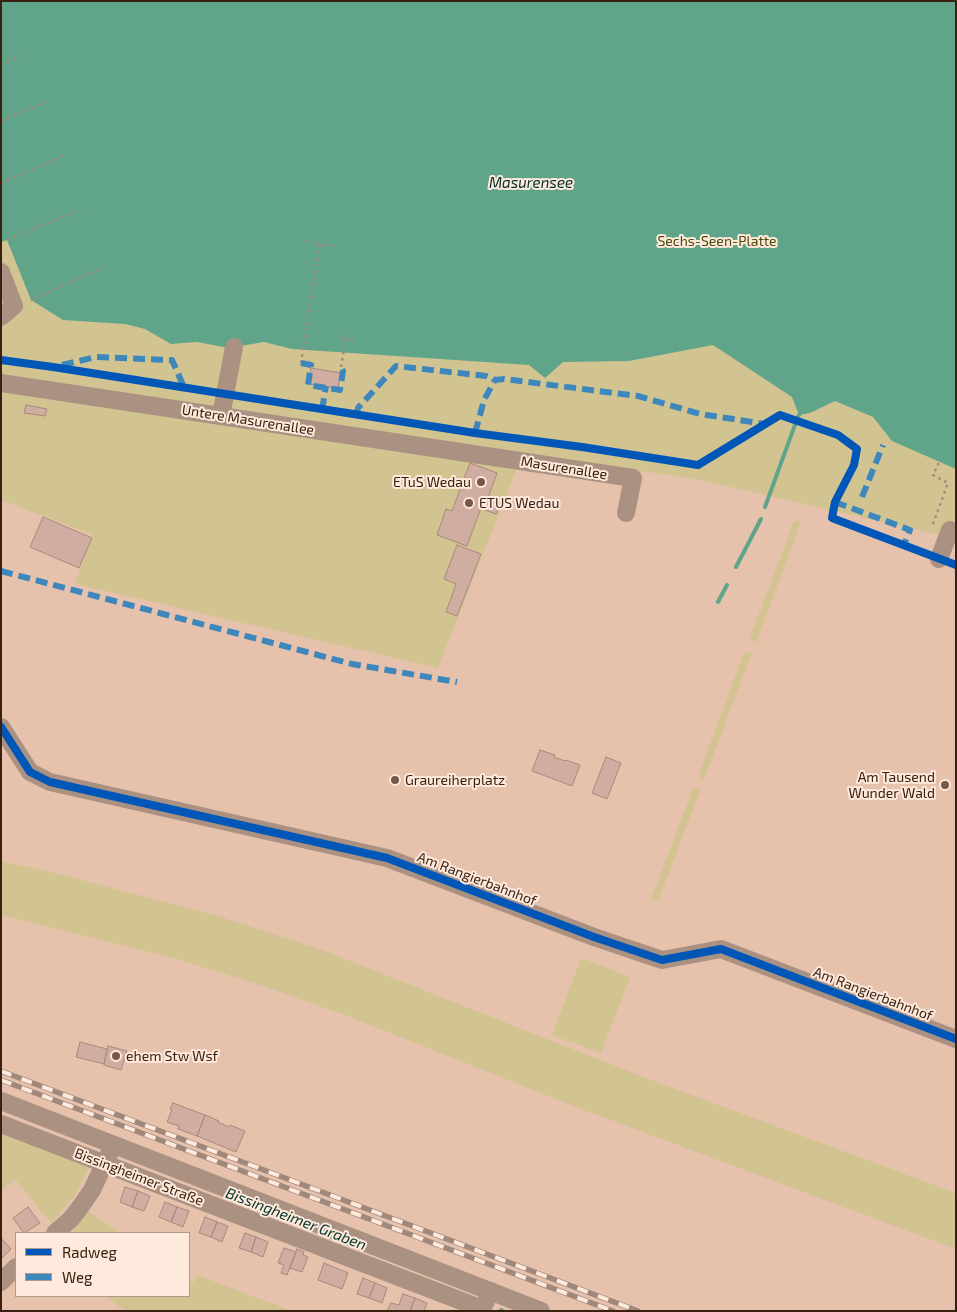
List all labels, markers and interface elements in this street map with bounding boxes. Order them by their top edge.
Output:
water label: Masurensee [489,174,573,192]
park label: Sechs-Seen-Platte [657,233,777,249]
street label: Untere Masurenallee [181,401,315,439]
street label: Masurenallee [520,453,608,483]
place label: ETuS Wedau [393,474,471,490]
marker: ETuS Wedau [475,476,487,488]
place label: ETUS Wedau [479,495,559,511]
marker: ETUS Wedau [463,497,475,509]
place label: Am Tausend Wunder Wald [849,769,935,802]
place label: Graureiherplatz [405,772,505,788]
marker: Graureiherplatz [389,774,401,786]
marker: Am Tausend Wunder Wald [939,779,951,791]
street label: Am Rangierbahnhof [415,849,539,909]
street label: Am Rangierbahnhof [811,964,935,1024]
place label: ehem Stw Wsf [126,1048,218,1064]
marker: ehem Stw Wsf [110,1050,122,1062]
street label: Bissingheimer Straße [72,1145,206,1209]
water label: Bissingheimer Graben [223,1184,369,1254]
legend [15,1232,190,1297]
text: Radweg [62,1243,117,1261]
text: Weg [62,1268,92,1286]

